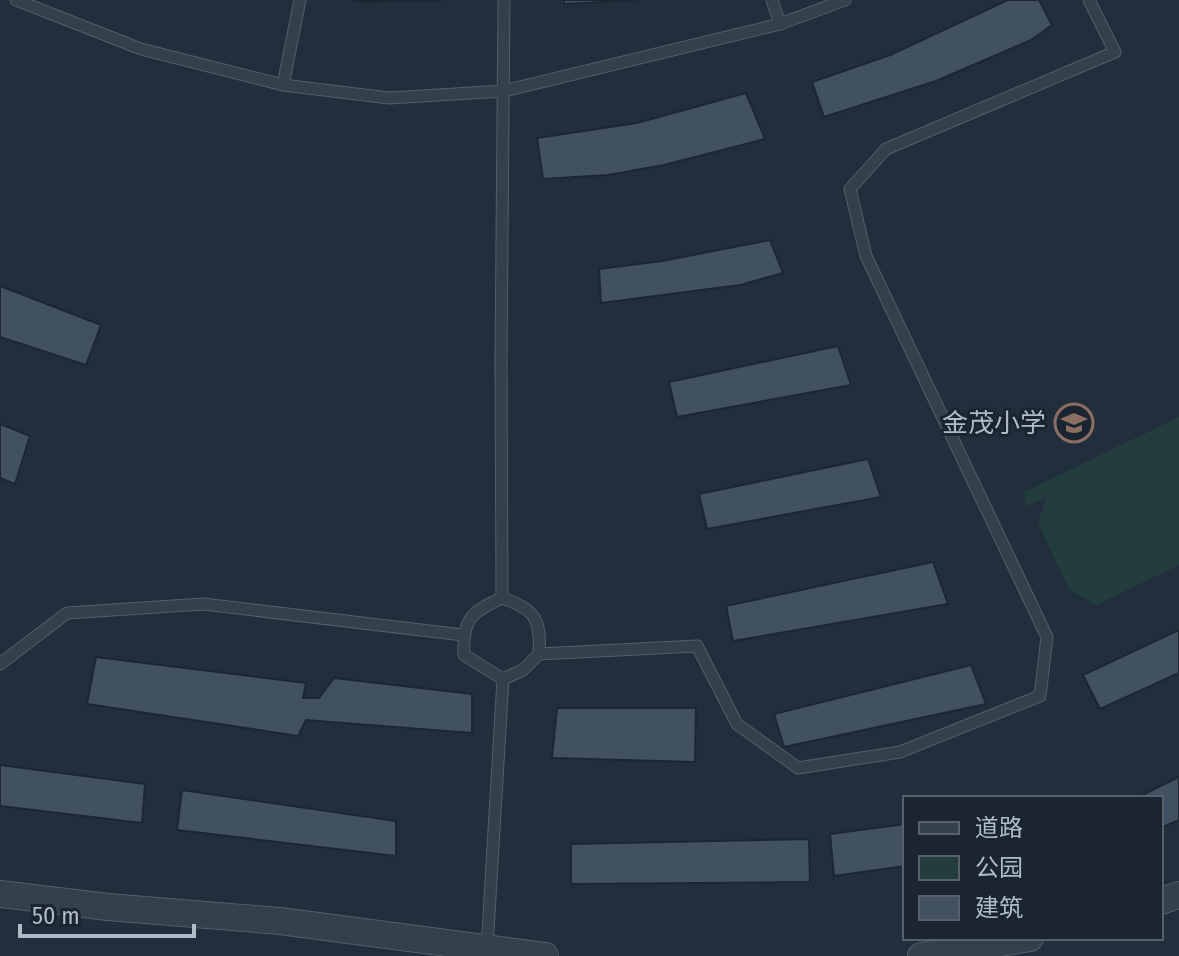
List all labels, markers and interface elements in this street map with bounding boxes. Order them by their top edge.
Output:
school or university icon: 金茂小学 [1053,402,1095,444]
place label: 金茂小学 [942,408,1046,439]
legend [903,796,1163,940]
text: 道路 [975,814,1023,842]
text: 公园 [975,854,1023,882]
scale bar [20,888,194,938]
text: 建筑 [975,894,1023,922]
text: 50 m [32,902,80,930]

